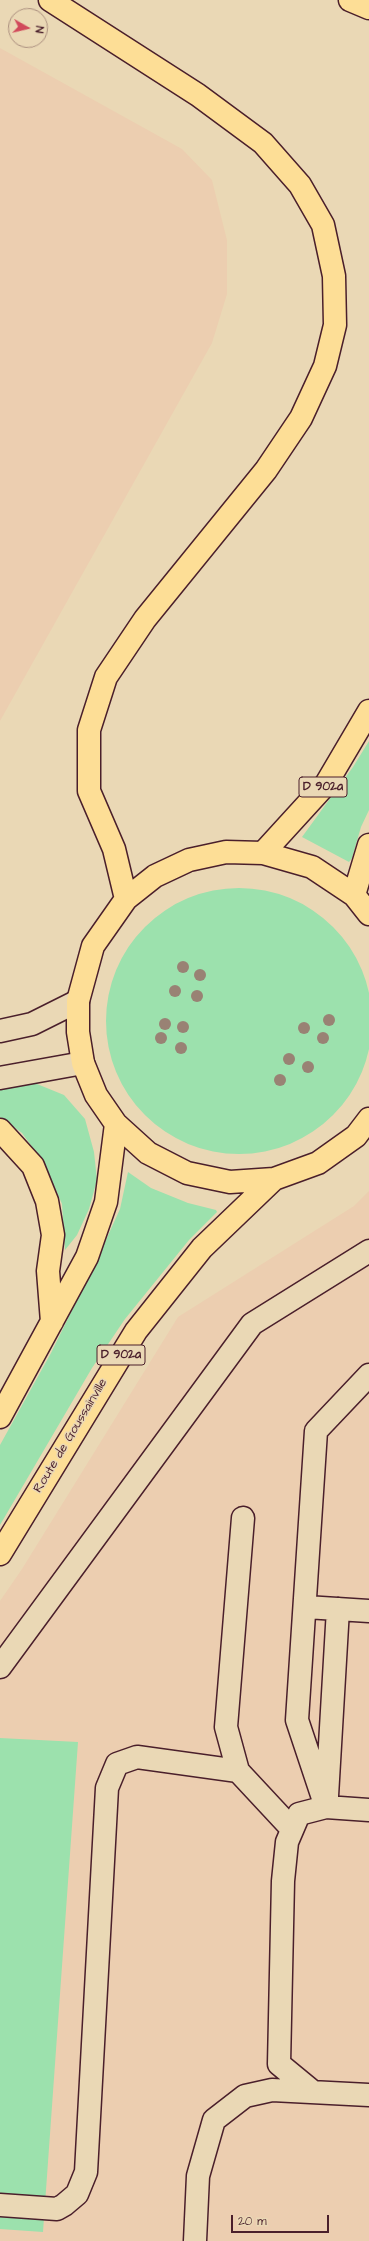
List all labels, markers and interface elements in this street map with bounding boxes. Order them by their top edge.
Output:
north arrow [8,8,48,48]
text: N [31,25,47,34]
road number: D 902a [299,777,347,797]
road number: D 902a [97,1345,145,1365]
street label: Route de Goussainville [31,1376,111,1496]
scale bar [233,2207,331,2233]
text: 20 m [238,2213,267,2230]

